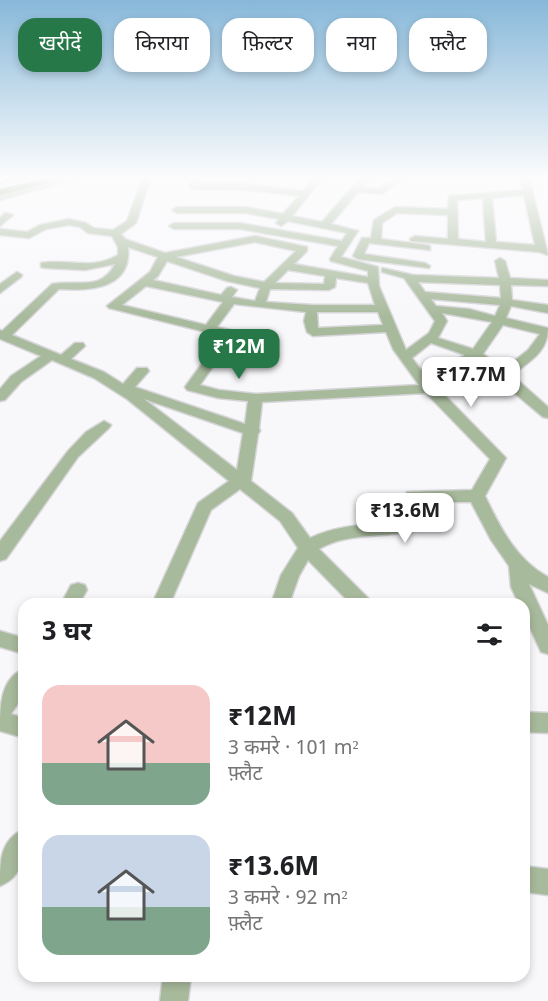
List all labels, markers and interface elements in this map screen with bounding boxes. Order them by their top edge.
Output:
chip: खरीदें [18,18,102,72]
chip: किराया [114,18,210,72]
chip: फ़िल्टर [222,18,314,72]
chip: नया [326,18,397,72]
chip: फ़्लैट [409,18,487,72]
pin: ₹12M [203,329,275,380]
text: ₹12M [213,335,266,361]
pin: ₹17.7M [422,357,520,408]
text: ₹17.7M [436,363,506,389]
pin: ₹13.6M [356,493,454,544]
text: ₹13.6M [370,499,440,525]
text: 3 घर [42,617,92,651]
icon: filters [473,618,506,651]
text: ₹12M [228,702,297,736]
icon: home [90,709,162,781]
text: 3 कमरे · 101 m² [228,736,358,762]
text: फ़्लैट [228,762,263,788]
text: ₹13.6M [228,852,319,886]
icon: home [90,859,162,931]
text: 3 कमरे · 92 m² [228,886,347,912]
text: फ़्लैट [228,912,263,938]

